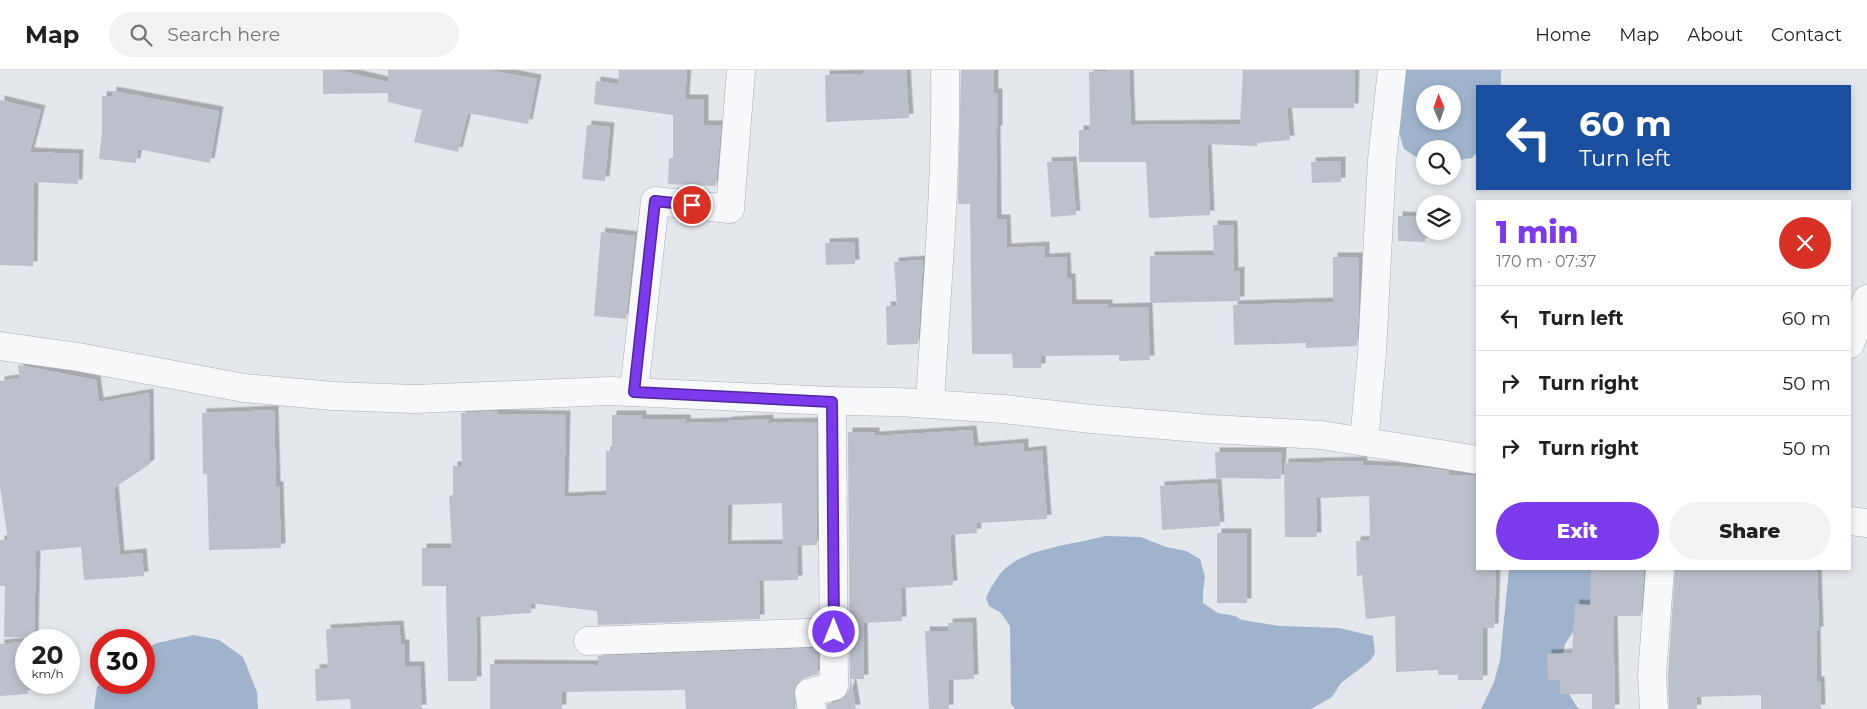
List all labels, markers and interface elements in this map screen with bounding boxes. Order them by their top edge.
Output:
search box [109,12,459,57]
text: Map [25,20,79,49]
icon: search [127,21,155,49]
text: Search here [167,23,280,46]
text: Home [1535,24,1591,46]
text: Map [1619,24,1659,46]
text: About [1687,24,1743,46]
text: Contact [1771,24,1842,46]
north arrow [1416,85,1461,130]
map controls [1416,85,1461,240]
text: 60 m [1579,102,1672,145]
icon: left [1496,105,1561,170]
button: search [1416,140,1461,185]
text: Turn left [1579,145,1671,172]
pin [671,184,713,226]
icon: arrive [678,191,706,219]
button: layers [1416,195,1461,240]
text: 1 min [1496,214,1579,251]
button: close [1779,217,1831,269]
text: 170 m · 07:37 [1496,252,1596,271]
icon: left [1496,304,1524,332]
text: Turn left [1539,307,1624,330]
text: 60 m [1782,307,1831,330]
icon: right [1496,369,1524,397]
text: Turn right [1539,372,1639,395]
text: 50 m [1783,372,1831,395]
icon: right [1496,434,1524,462]
text: Turn right [1539,437,1639,460]
text: 50 m [1783,437,1831,460]
button: Exit [1496,502,1659,560]
button: Share [1669,502,1831,560]
position arrow [807,605,859,657]
speed limit sign: 30 [90,629,155,694]
text: 20 [32,640,63,670]
text: km/h [31,666,64,681]

